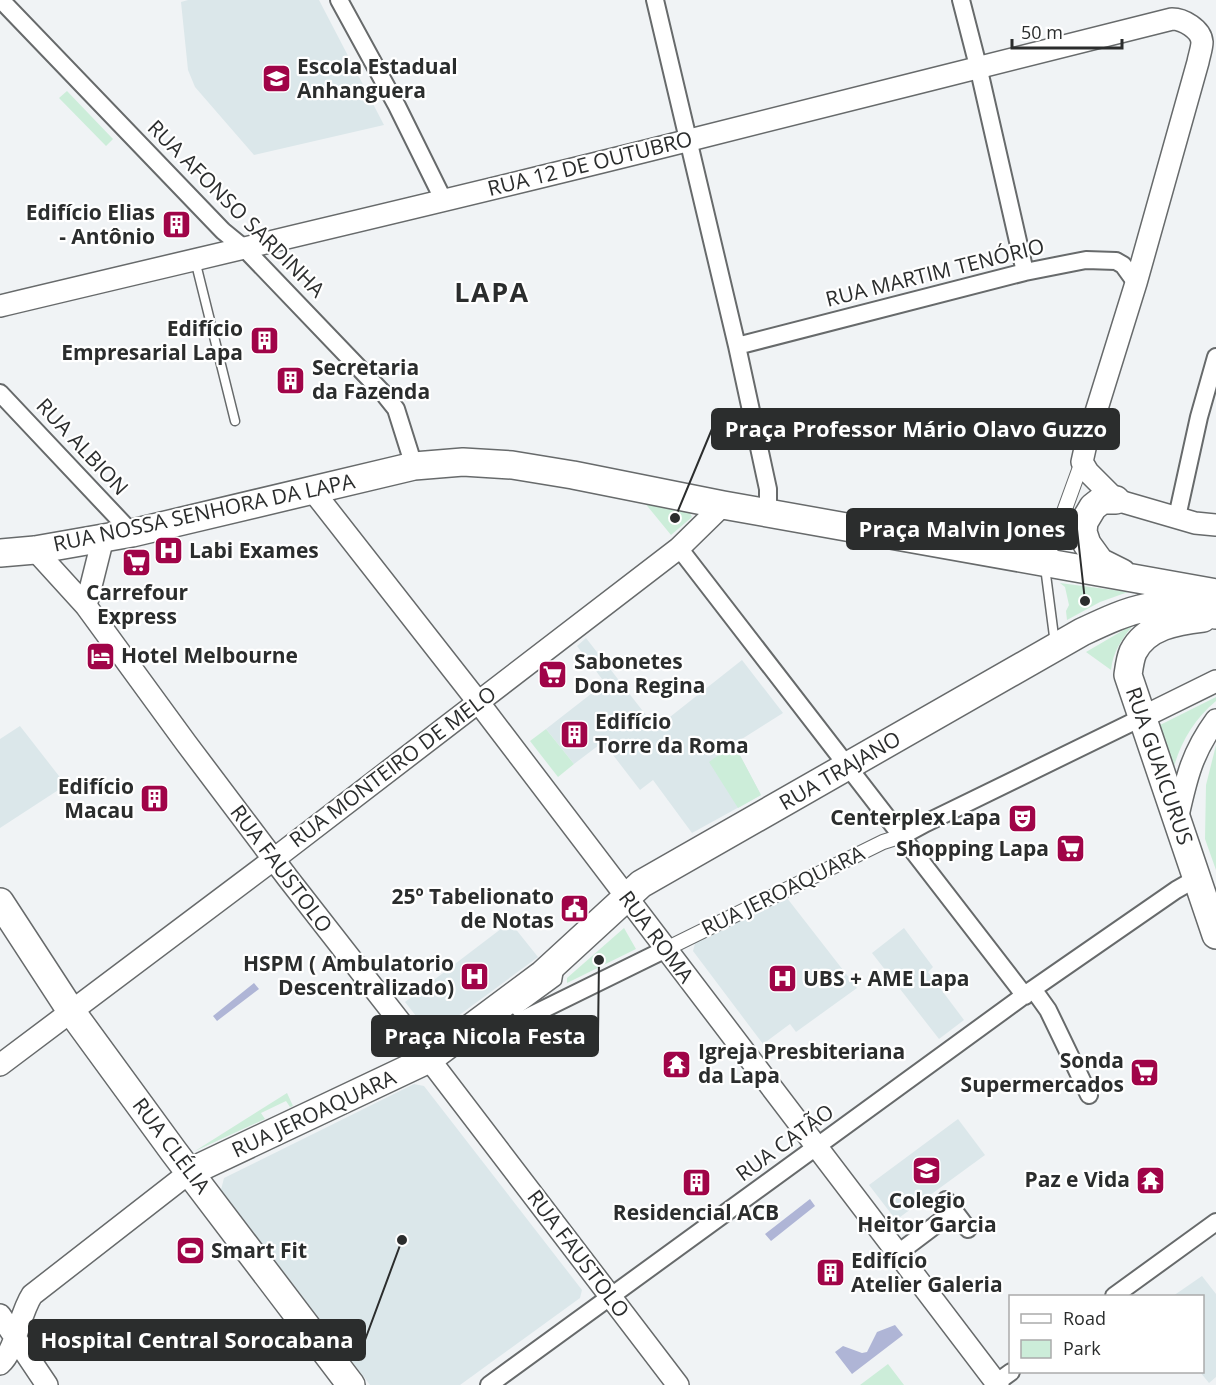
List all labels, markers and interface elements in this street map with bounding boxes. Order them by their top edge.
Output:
scale bar [1012,12,1122,50]
text: 50 m [1021,20,1063,44]
place label: Escola Estadual Anhanguera [297,52,458,104]
school or university icon: Escola Estadual Anhanguera [260,63,292,95]
street label: RUA AFONSO SARDINHA [142,114,332,304]
street label: RUA 12 DE OUTUBRO [484,124,695,202]
place label: Edifício Elias - Antônio [26,198,155,250]
building icon: Edifício Elias - Antônio [160,209,192,241]
street label: RUA MARTIM TENÓRIO [822,231,1047,313]
district label: LAPA [454,273,530,310]
place label: Edifício Empresarial Lapa [61,314,243,366]
building icon: Edifício Empresarial Lapa [248,325,280,357]
place label: Secretaria da Fazenda [312,353,430,405]
building icon: Secretaria da Fazenda [275,364,307,396]
street label: RUA ALBION [31,392,135,501]
callout: Praça Professor Mário Olavo Guzzo [712,409,1119,449]
text: Praça Professor Mário Olavo Guzzo [725,413,1107,443]
street label: RUA NOSSA SENHORA DA LAPA [50,466,358,558]
callout: Praça Malvin Jones [847,509,1077,549]
text: Praça Malvin Jones [859,513,1065,543]
hospital icon: Labi Exames [152,535,184,567]
place label: Labi Exames [189,536,319,564]
supermarket icon: Carrefour Express [121,546,153,578]
place label: Carrefour Express [86,578,188,630]
hotel icon: Hotel Melbourne [84,640,116,672]
place label: Hotel Melbourne [121,641,298,669]
place label: Sabonetes Dona Regina [574,647,706,699]
supermarket icon: Sabonetes Dona Regina [537,658,569,690]
street label: RUA MONTEIRO DE MELO [283,679,501,853]
street label: RUA GUAICURUS [1120,683,1200,848]
place label: Edifício Torre da Roma [595,707,749,759]
building icon: Edifício Torre da Roma [558,718,590,750]
street label: RUA TRAJANO [774,724,905,816]
place label: Edifício Macau [58,772,134,824]
building icon: Edifício Macau [139,783,171,815]
street label: RUA FAUSTOLO [225,799,339,938]
theatre icon: Centerplex Lapa [1006,802,1038,834]
place label: Centerplex Lapa [830,803,1001,831]
supermarket icon: Shopping Lapa [1054,833,1086,865]
place label: Shopping Lapa [896,834,1049,862]
street label: RUA JEROAQUARA [696,838,869,942]
place label: 25º Tabelionato de Notas [391,882,554,934]
street label: RUA ROMA [613,885,701,989]
public building icon: 25º Tabelionato de Notas [559,893,591,925]
place label: HSPM ( Ambulatorio Descentralizado) [243,949,454,1001]
hospital icon: HSPM ( Ambulatorio Descentralizado) [459,960,491,992]
hospital icon: UBS + AME Lapa [766,963,798,995]
place label: UBS + AME Lapa [803,964,970,992]
callout: Praça Nicola Festa [372,1016,598,1056]
text: Praça Nicola Festa [384,1020,586,1050]
place label: Igreja Presbiteriana da Lapa [698,1037,905,1089]
place label: Sonda Supermercados [961,1046,1124,1098]
temple icon: Igreja Presbiteriana da Lapa [661,1048,693,1080]
supermarket icon: Sonda Supermercados [1129,1057,1161,1089]
street label: RUA JEROAQUARA [227,1062,401,1163]
street label: RUA CLÉLIA [127,1092,217,1200]
street label: RUA CATÃO [730,1097,839,1187]
school or university icon: Colegio Heitor Garcia [911,1154,943,1186]
temple icon: Paz e Vida [1135,1164,1167,1196]
place label: Paz e Vida [1025,1165,1130,1193]
building icon: Residencial ACB [680,1166,712,1198]
street label: RUA FAUSTOLO [522,1184,636,1323]
place label: Colegio Heitor Garcia [857,1186,997,1238]
place label: Residencial ACB [613,1198,779,1226]
sports icon: Smart Fit [174,1235,206,1267]
place label: Smart Fit [211,1236,307,1264]
place label: Edifício Atelier Galeria [851,1246,1003,1298]
building icon: Edifício Atelier Galeria [814,1257,846,1289]
legend [1009,1295,1204,1373]
text: Road [1063,1306,1106,1330]
callout: Hospital Central Sorocabana [29,1320,365,1360]
text: Hospital Central Sorocabana [41,1324,353,1354]
text: Park [1063,1336,1101,1360]

